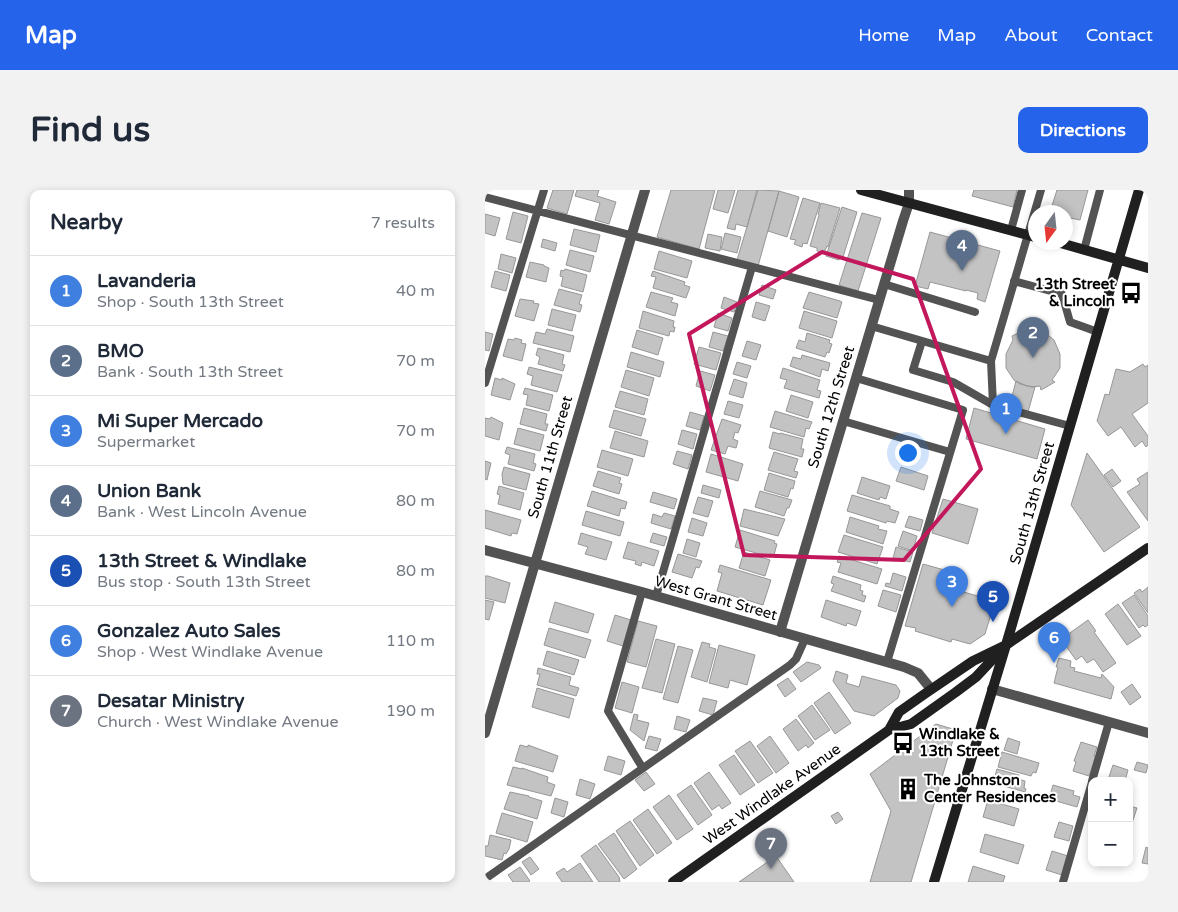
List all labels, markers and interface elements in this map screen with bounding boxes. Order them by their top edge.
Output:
text: Map [25,21,77,50]
text: Home [858,24,909,46]
text: Map [937,24,976,46]
text: About [1004,24,1058,46]
text: Contact [1086,24,1153,46]
button: Directions [1018,107,1148,153]
text: Find us [30,109,150,151]
north arrow [1028,205,1073,250]
text: Nearby [50,210,123,235]
text: 7 results [371,213,435,233]
pin: 4 [946,230,978,271]
text: Lavanderia [97,270,196,292]
place label: 13th Street & Lincoln [1035,275,1115,310]
bus stop icon: 13th Street & Lincoln [1118,280,1144,306]
text: 1 [61,281,71,301]
text: 40 m [396,281,435,301]
text: Shop · South 13th Street [97,292,284,312]
pin: 2 [1017,317,1049,358]
text: BMO [97,340,144,362]
street label: South 12th Street [804,344,858,470]
text: 2 [61,351,71,371]
text: 70 m [396,351,435,371]
text: Bank · South 13th Street [97,362,283,382]
street label: South 11th Street [524,393,576,520]
pin: 1 [990,393,1022,434]
text: Mi Super Mercado [97,410,263,432]
text: 3 [61,421,71,441]
text: 70 m [396,421,435,441]
text: Supermarket [97,432,195,452]
street label: South 13th Street [1006,439,1058,566]
your location [895,440,921,466]
text: Union Bank [97,480,201,502]
text: 4 [61,491,71,511]
text: 80 m [396,491,435,511]
text: Bank · West Lincoln Avenue [97,502,307,522]
text: 13th Street & Windlake [97,550,306,572]
text: 5 [61,561,71,581]
text: 80 m [396,561,435,581]
pin: 3 [936,566,968,607]
text: Bus stop · South 13th Street [97,572,311,592]
street label: West Grant Street [653,572,780,624]
pin: 5 [977,581,1009,622]
text: Gonzalez Auto Sales [97,620,281,642]
pin: 6 [1038,622,1070,663]
text: 6 [61,631,71,651]
text: 110 m [386,631,435,651]
text: Shop · West Windlake Avenue [97,642,323,662]
text: Desatar Ministry [97,690,244,712]
text: 7 [61,701,71,721]
text: 190 m [386,701,435,721]
text: Church · West Windlake Avenue [97,712,338,732]
place label: Windlake & 13th Street [919,725,1000,760]
bus stop icon: Windlake & 13th Street [890,730,916,756]
street label: West Windlake Avenue [700,740,844,848]
place label: The Johnston Center Residences [923,771,1056,806]
building icon: The Johnston Center Residences [895,776,921,802]
map controls [1088,777,1133,867]
button: + [1088,777,1133,822]
button: − [1088,822,1133,867]
pin: 7 [755,828,787,869]

